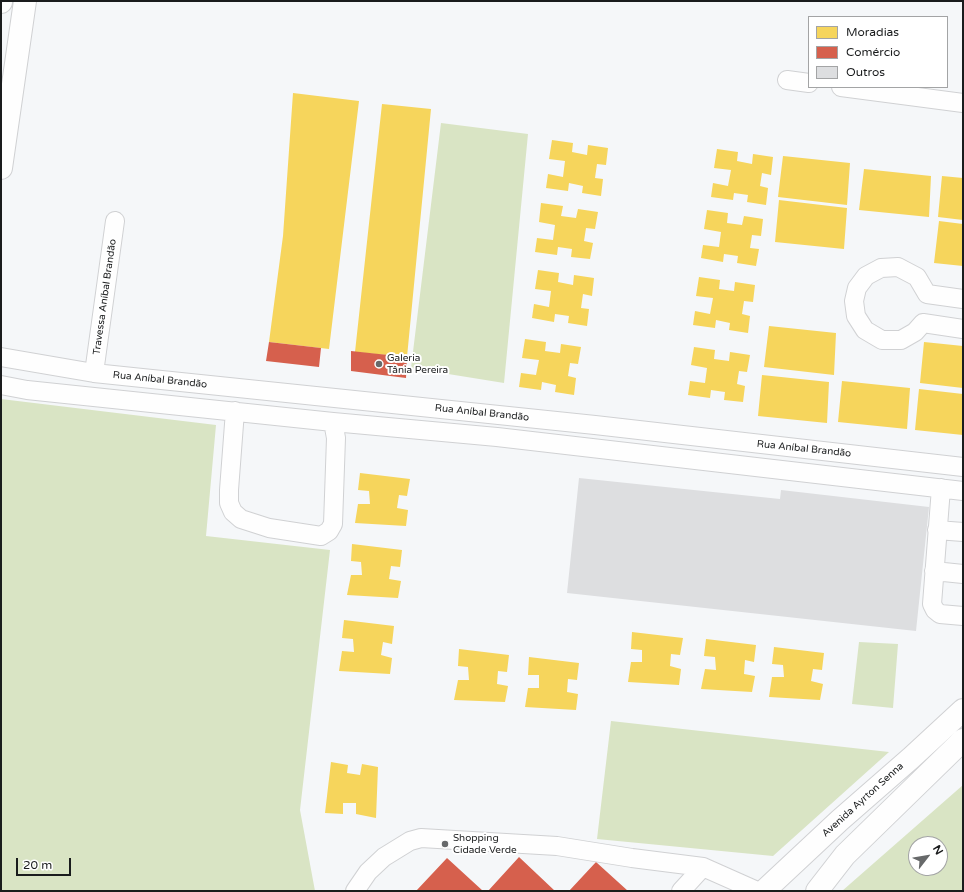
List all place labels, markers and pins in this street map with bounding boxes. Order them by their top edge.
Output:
place label: Galeria Tânia Pereira [387,352,448,376]
marker: Galeria Tânia Pereira [374,359,384,369]
place label: Shopping Cidade Verde [453,832,517,856]
marker: Shopping Cidade Verde [440,839,450,849]

